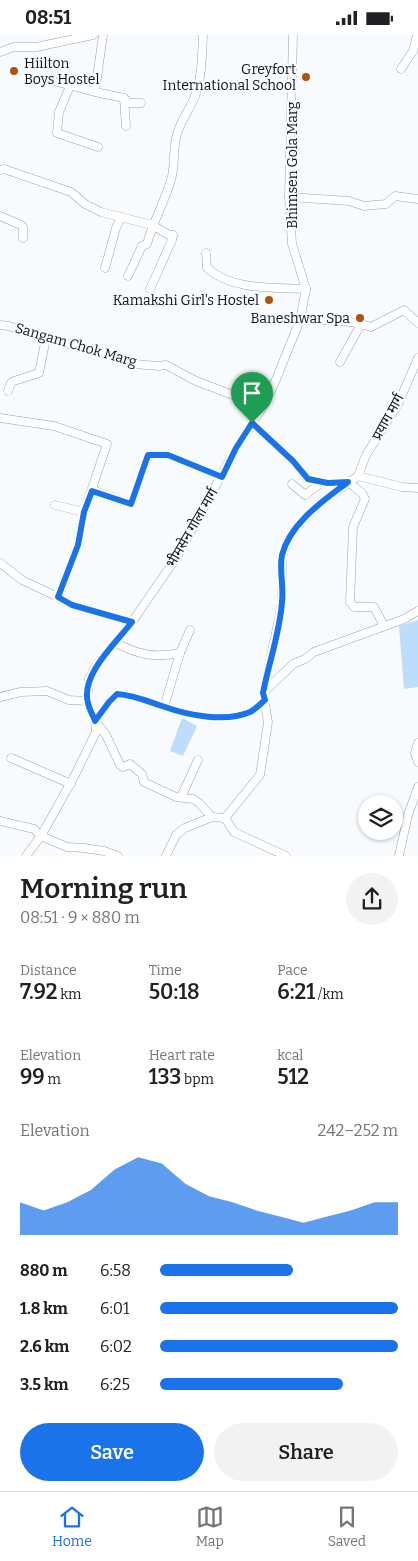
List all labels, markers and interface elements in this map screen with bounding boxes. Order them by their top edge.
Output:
text: 08:51 [25,6,71,29]
place label: Hiilton Boys Hostel [24,55,99,88]
place label: Greyfort International School [163,61,296,94]
marker: Hiilton Boys Hostel [8,65,20,77]
marker: Greyfort International School [300,71,312,83]
street label: Bhimsen Gola Marg [284,101,301,229]
place label: Kamakshi Girl's Hostel [113,292,259,309]
marker: Kamakshi Girl's Hostel [263,294,275,306]
place label: Baneshwar Spa [251,310,350,327]
marker: Baneshwar Spa [354,312,366,324]
street label: Sangam Chok Marg [13,319,139,371]
pin [231,372,273,423]
icon: arrive [238,379,266,407]
street label: प्रयाग मार्ग [368,390,408,443]
street label: भीमसेन गोला मार्ग [161,484,222,571]
map controls [358,795,403,840]
button: layers [358,795,403,840]
text: Morning run [20,872,187,905]
button: share [346,873,398,925]
text: 08:51 · 9 × 880 m [20,908,140,927]
text: Distance [20,962,77,979]
text: Time [149,962,182,979]
text: Pace [277,962,308,979]
text: 7.92 [20,979,58,1005]
text: 50:18 [149,979,200,1005]
text: 6:21 [277,979,315,1005]
text: km [58,986,81,1003]
text: /km [315,986,344,1003]
text: Elevation [20,1047,81,1064]
text: Heart rate [149,1047,215,1064]
text: kcal [277,1047,303,1064]
text: 99 [20,1064,45,1090]
text: 133 [149,1064,181,1090]
text: 512 [277,1064,309,1090]
text: m [45,1071,61,1088]
text: bpm [181,1071,214,1088]
text: Elevation [20,1121,90,1140]
text: 242–252 m [317,1121,398,1140]
text: 880 m [20,1261,68,1280]
text: 6:58 [100,1261,131,1280]
text: 1.8 km [20,1299,68,1318]
text: 6:01 [100,1299,129,1318]
text: 2.6 km [20,1337,69,1356]
text: 6:02 [100,1337,132,1356]
text: 3.5 km [20,1375,69,1394]
text: 6:25 [100,1375,130,1394]
button: Save [20,1423,204,1481]
button: Share [214,1423,398,1481]
tab: Home [52,1503,92,1550]
tab: Map [196,1503,224,1550]
tab: Saved [328,1503,366,1550]

